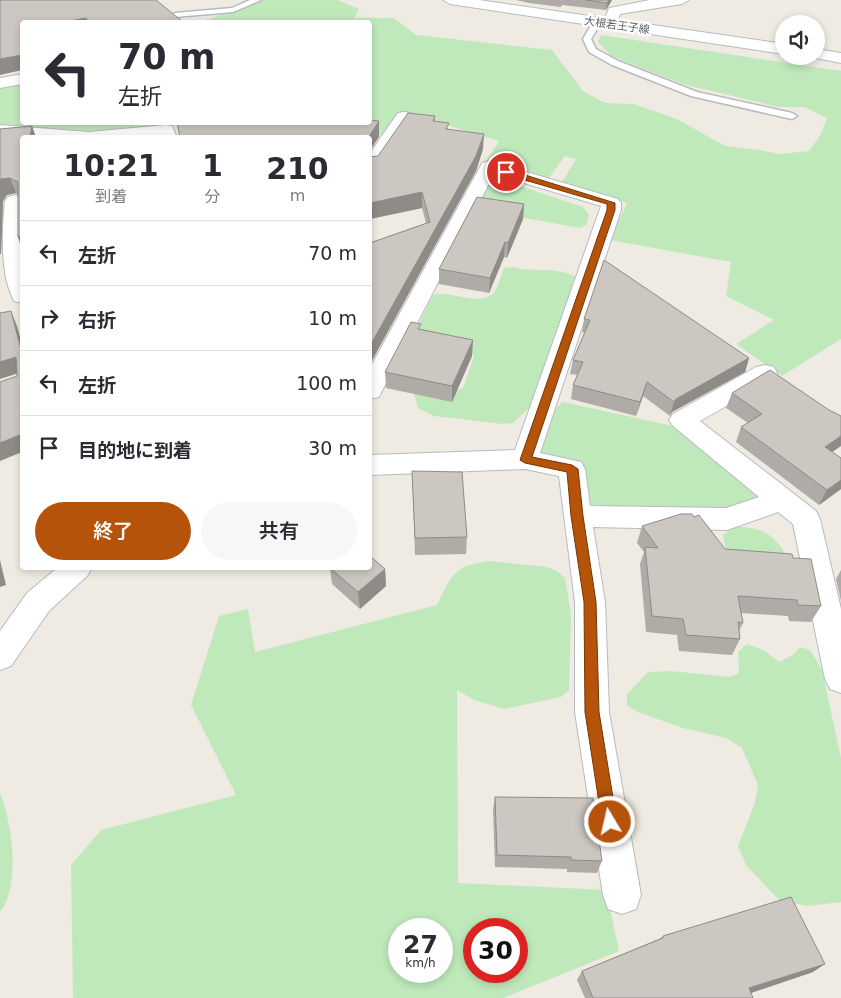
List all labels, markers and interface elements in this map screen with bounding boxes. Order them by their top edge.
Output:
street label: 大根若王子線 [583,14,651,37]
map controls [775,15,825,65]
button: sound [775,15,825,65]
text: 70 m [118,37,215,77]
icon: left [35,40,100,105]
text: 左折 [118,84,162,109]
text: 10:21 [63,148,159,183]
text: 1 [202,148,223,183]
text: 210 [266,151,329,186]
pin [485,151,527,193]
icon: arrive [492,158,520,186]
text: m [290,186,305,205]
text: 到着 [95,187,127,206]
text: 分 [204,187,220,206]
icon: left [35,239,63,267]
text: 70 m [308,242,357,264]
text: 左折 [78,244,116,266]
icon: right [35,304,63,332]
text: 10 m [308,307,357,329]
text: 右折 [78,309,116,331]
icon: left [35,369,63,397]
text: 100 m [296,372,357,394]
text: 左折 [78,374,116,396]
icon: arrive [35,434,63,462]
text: 30 m [308,437,357,459]
text: 目的地に到着 [78,439,192,461]
button: 終了 [35,502,191,560]
button: 共有 [201,502,357,560]
position arrow [583,795,635,847]
speed limit sign: 30 [463,918,528,983]
text: 27 [403,930,438,959]
text: km/h [405,956,436,970]

